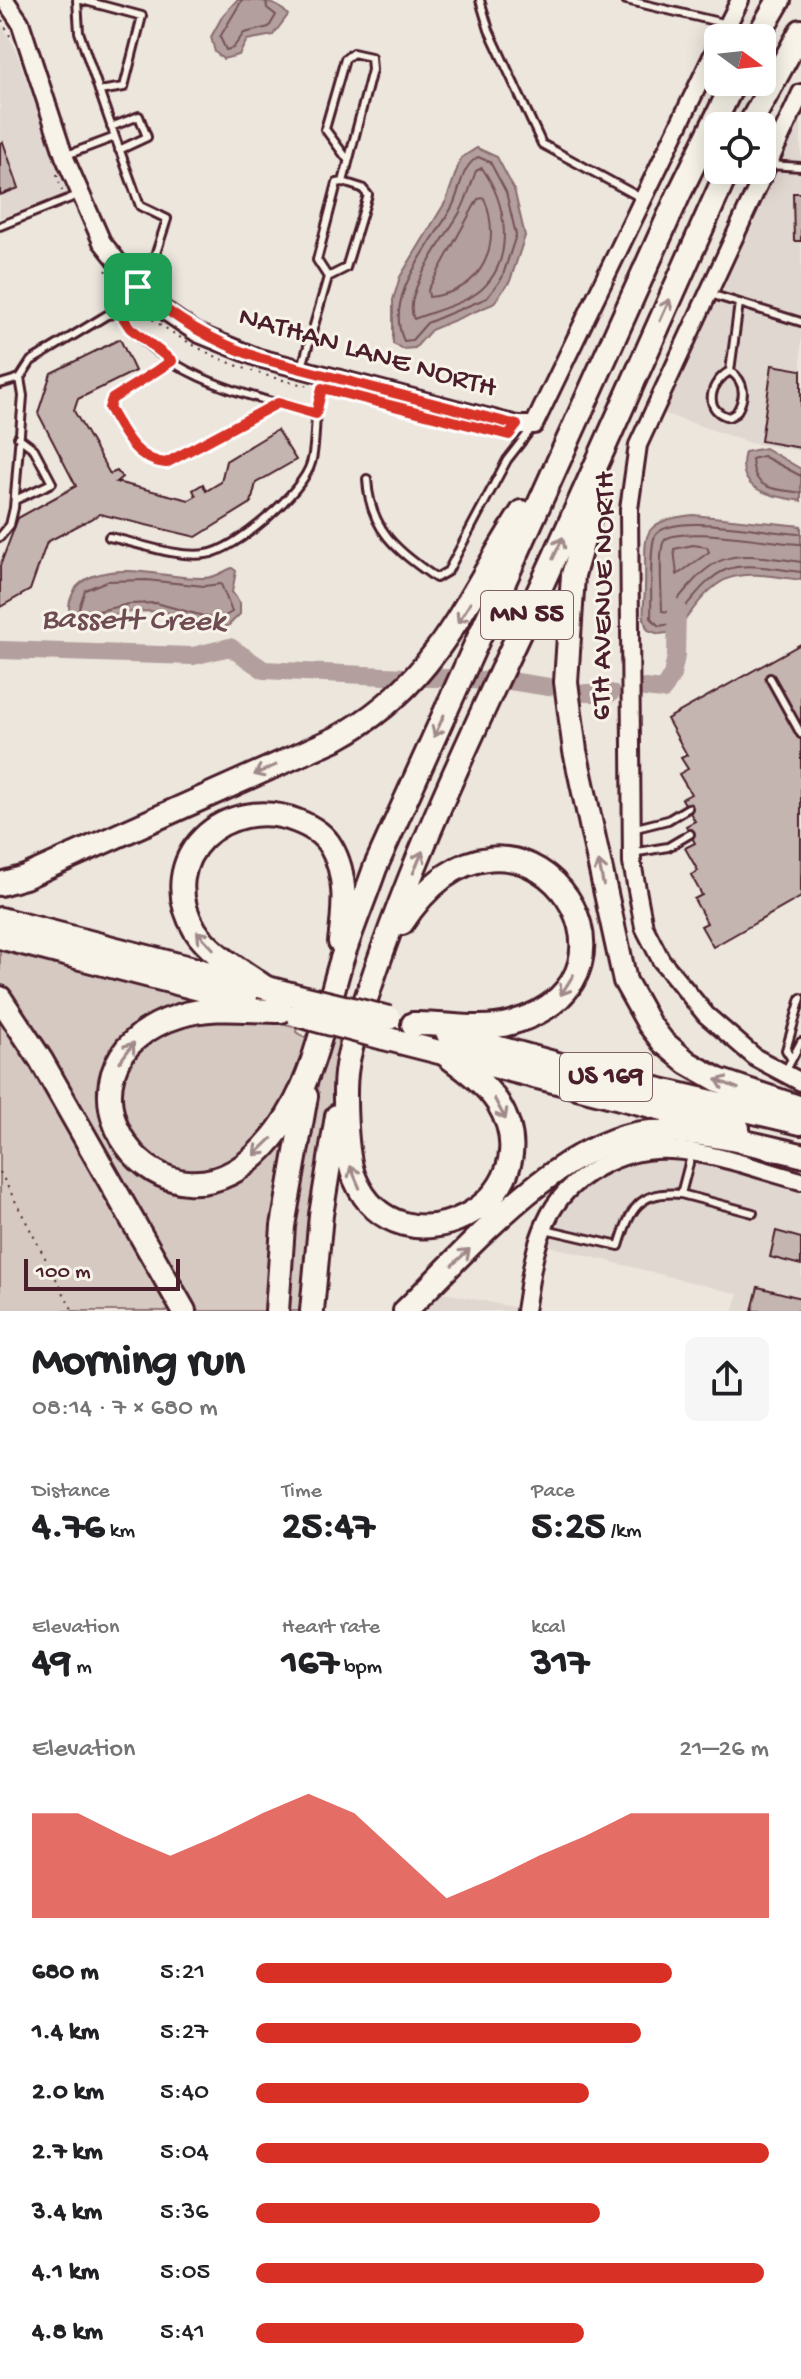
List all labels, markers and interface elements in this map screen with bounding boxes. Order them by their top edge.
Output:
north arrow [704,24,776,96]
map controls [704,24,776,184]
button: locate [704,112,776,184]
pin [104,253,172,321]
icon: arrive [116,265,160,309]
one-way arrow [658,299,673,323]
street label: NATHAN LANE NORTH [234,300,501,408]
street label: 6TH AVENUE NORTH [585,470,625,721]
one-way arrow [552,536,567,561]
road number: MN 55 [481,591,573,639]
water label: Bassett Creek [41,601,228,643]
one-way arrow [456,601,472,624]
one-way arrow [430,713,445,738]
one-way arrow [253,763,277,778]
one-way arrow [412,850,427,875]
one-way arrow [593,861,608,886]
one-way arrow [195,930,214,950]
one-way arrow [559,973,575,996]
one-way arrow [119,1042,135,1064]
road number: US 169 [560,1053,652,1101]
one-way arrow [715,1075,740,1090]
one-way arrow [492,1097,508,1121]
one-way arrow [253,1138,273,1157]
one-way arrow [347,1166,362,1190]
one-way arrow [451,1248,471,1267]
scale bar [24,1255,180,1291]
text: 100 m [36,1260,91,1286]
button: share [685,1337,769,1421]
text: Morning run [32,1338,245,1390]
text: 08:14 · 7 × 680 m [32,1394,218,1425]
text: Distance [32,1479,110,1505]
text: Time [282,1479,322,1505]
text: Pace [531,1479,575,1505]
text: 4.76 [32,1505,105,1552]
text: 25:47 [282,1505,375,1552]
text: 5:25 [531,1505,606,1552]
text: km [105,1519,135,1545]
text: /km [606,1519,642,1545]
text: Elevation [32,1615,119,1641]
text: Heart rate [282,1615,380,1641]
text: kcal [531,1615,566,1641]
text: 49 [32,1641,71,1688]
text: 167 [282,1641,339,1688]
text: 317 [531,1641,589,1688]
text: m [71,1655,92,1681]
text: bpm [339,1655,382,1681]
text: Elevation [32,1735,135,1766]
text: 21–26 m [679,1735,769,1766]
text: 680 m [32,1958,99,1989]
text: 5:21 [160,1958,205,1989]
text: 1.4 km [32,2018,99,2049]
text: 5:27 [160,2018,208,2049]
text: 2.0 km [32,2078,104,2109]
text: 5:40 [160,2078,209,2109]
text: 2.7 km [32,2138,103,2169]
text: 5:04 [160,2138,209,2169]
text: 3.4 km [32,2198,102,2229]
text: 5:36 [160,2198,209,2229]
text: 4.1 km [32,2258,99,2289]
text: 5:05 [160,2258,210,2289]
text: 4.8 km [32,2318,103,2349]
text: 5:41 [160,2318,205,2349]

